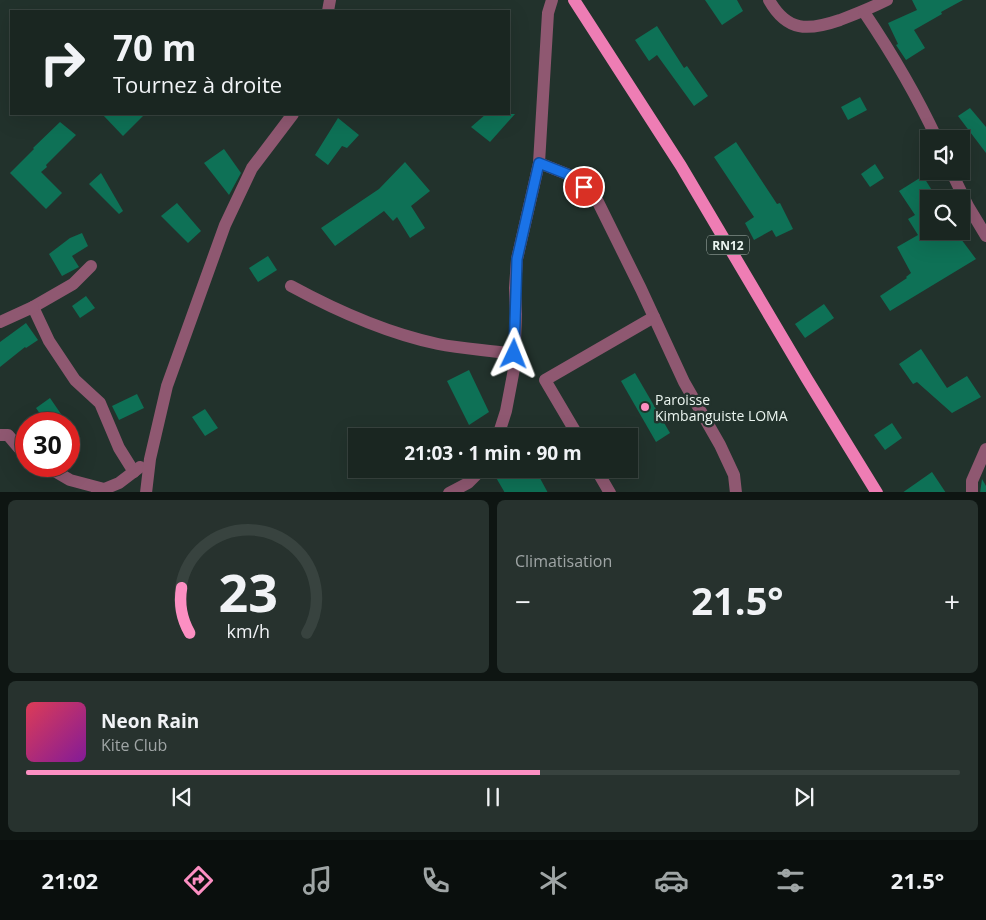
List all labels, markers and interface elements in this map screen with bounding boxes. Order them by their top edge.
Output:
text: 70 m [113,24,196,71]
icon: right [30,30,95,95]
text: Tournez à droite [113,69,282,99]
map controls [920,130,970,240]
button: sound [920,130,970,180]
pin [563,166,605,208]
icon: arrive [570,173,598,201]
button: search [920,190,970,240]
road number: RN12 [707,236,749,254]
position arrow [487,327,539,379]
place label: Paroisse Kimbanguiste LOMA [655,390,788,425]
marker: Paroisse Kimbanguiste LOMA [639,401,651,413]
speed limit sign: 30 [15,412,80,477]
text: 21:03 · 1 min · 90 m [404,440,582,466]
text: Climatisation [515,550,612,572]
text: 23 [219,556,278,627]
text: 21.5° [691,574,784,626]
text: − [515,582,531,620]
text: + [944,582,960,620]
text: km/h [227,619,270,643]
text: Neon Rain [101,708,199,734]
text: Kite Club [101,734,167,756]
icon: previous [168,783,196,811]
icon: pause [479,783,507,811]
icon: next [790,783,818,811]
icon: directions [181,863,216,898]
icon: music [300,863,335,898]
icon: phone [418,863,453,898]
icon: climate [536,863,571,898]
icon: car [654,863,689,898]
icon: filters [773,863,808,898]
text: 21:02 [42,865,98,895]
text: 21.5° [891,865,944,895]

